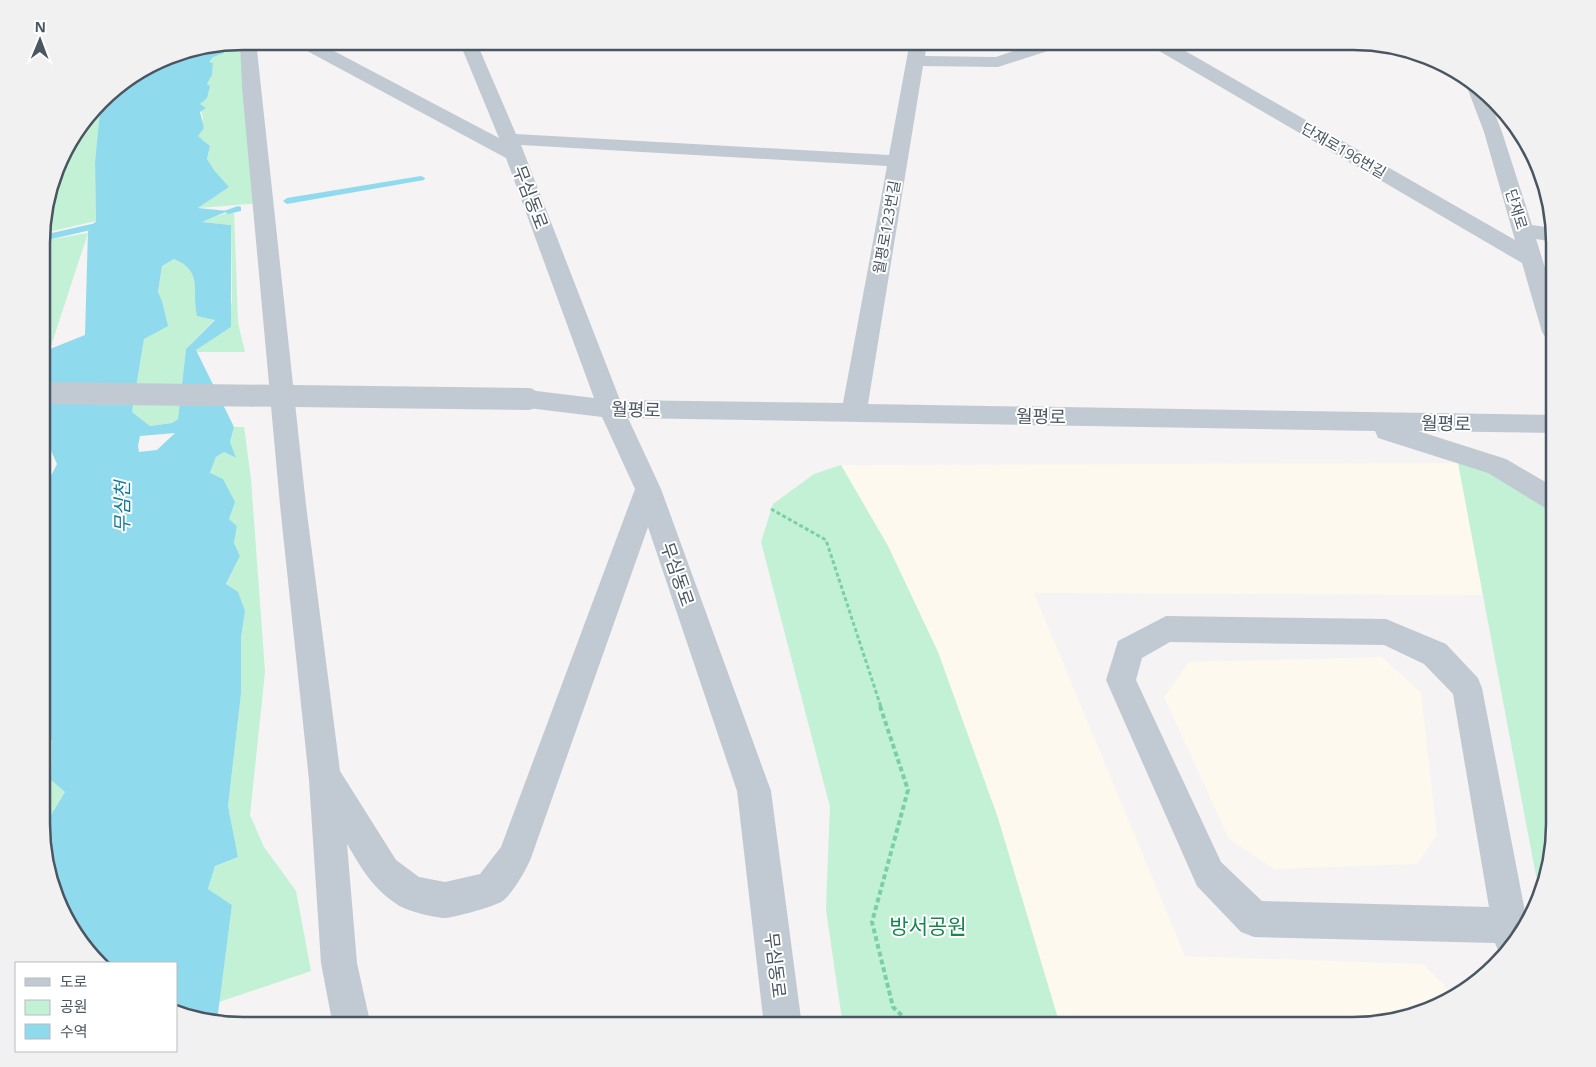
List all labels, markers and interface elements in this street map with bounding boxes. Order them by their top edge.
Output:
north arrow [15,15,65,65]
text: N [34,17,46,36]
street label: 단재로196번길 [1298,118,1390,182]
street label: 무심동로 [508,162,554,232]
street label: 월평로123번길 [868,179,904,275]
street label: 단재로 [1501,186,1533,232]
street label: 월평로 [611,396,661,422]
street label: 월평로 [1016,404,1066,428]
street label: 월평로 [1421,411,1471,435]
water label: 무심천 [109,479,135,533]
street label: 무심동로 [656,539,700,609]
park label: 방서공원 [889,912,967,940]
street label: 무심동로 [760,931,792,999]
legend [15,962,178,1052]
text: 도로 [60,971,88,991]
text: 공원 [60,996,88,1016]
text: 수역 [60,1021,88,1041]

